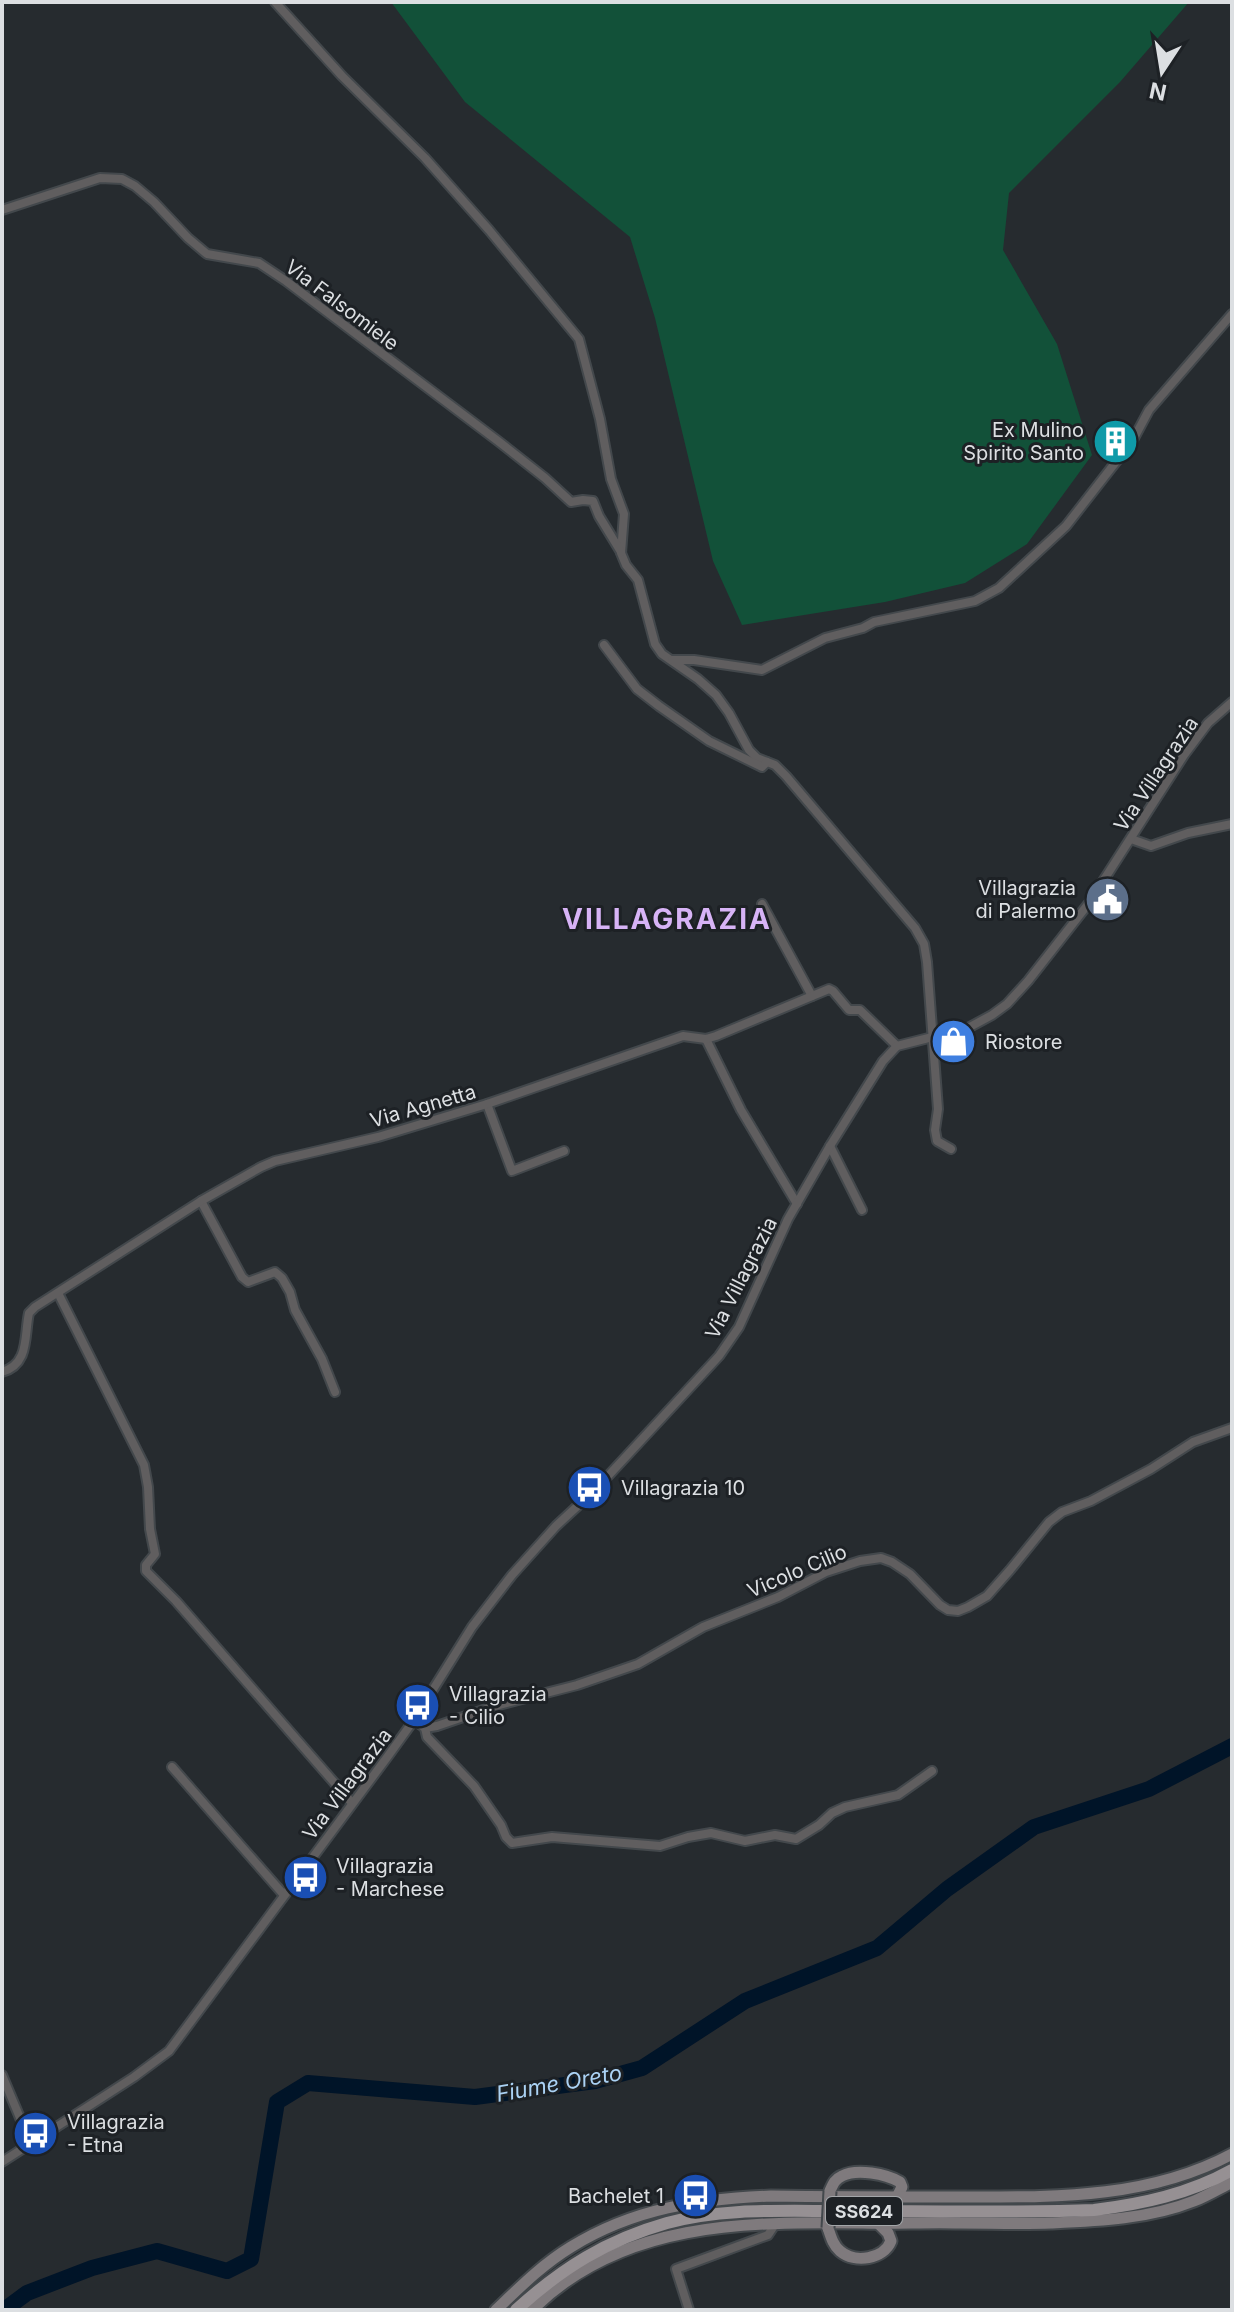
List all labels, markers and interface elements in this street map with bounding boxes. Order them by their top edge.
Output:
north arrow [1122,32,1202,112]
text: N [1147,77,1169,106]
street label: Via Falsomiele [280,255,404,355]
place label: Ex Mulino Spirito Santo [963,418,1084,465]
building icon: Ex Mulino Spirito Santo [1091,418,1139,466]
street label: Via Villagrazia [1109,712,1203,836]
public building icon: Villagrazia di Palermo [1083,875,1131,923]
place label: Villagrazia di Palermo [975,876,1076,923]
district label: VILLAGRAZIA [562,902,772,936]
shop icon: Riostore [930,1018,978,1066]
place label: Riostore [985,1030,1062,1054]
street label: Via Agnetta [367,1079,479,1133]
street label: Via Villagrazia [700,1213,782,1343]
bus stop icon: Villagrazia 10 [566,1464,614,1512]
place label: Villagrazia 10 [621,1476,745,1500]
street label: Vicolo Cilio [744,1539,850,1603]
bus stop icon: Villagrazia - Cilio [394,1681,442,1729]
place label: Villagrazia - Cilio [449,1682,547,1729]
street label: Via Villagrazia [297,1724,397,1844]
bus stop icon: Villagrazia - Marchese [281,1853,329,1901]
place label: Villagrazia - Marchese [336,1854,444,1901]
water label: Fiume Oreto [494,2059,624,2107]
bus stop icon: Villagrazia - Etna [12,2110,60,2158]
place label: Villagrazia - Etna [67,2110,165,2157]
bus stop icon: Bachelet 1 [671,2172,719,2220]
place label: Bachelet 1 [568,2184,664,2208]
road number: SS624 [826,2197,902,2225]

